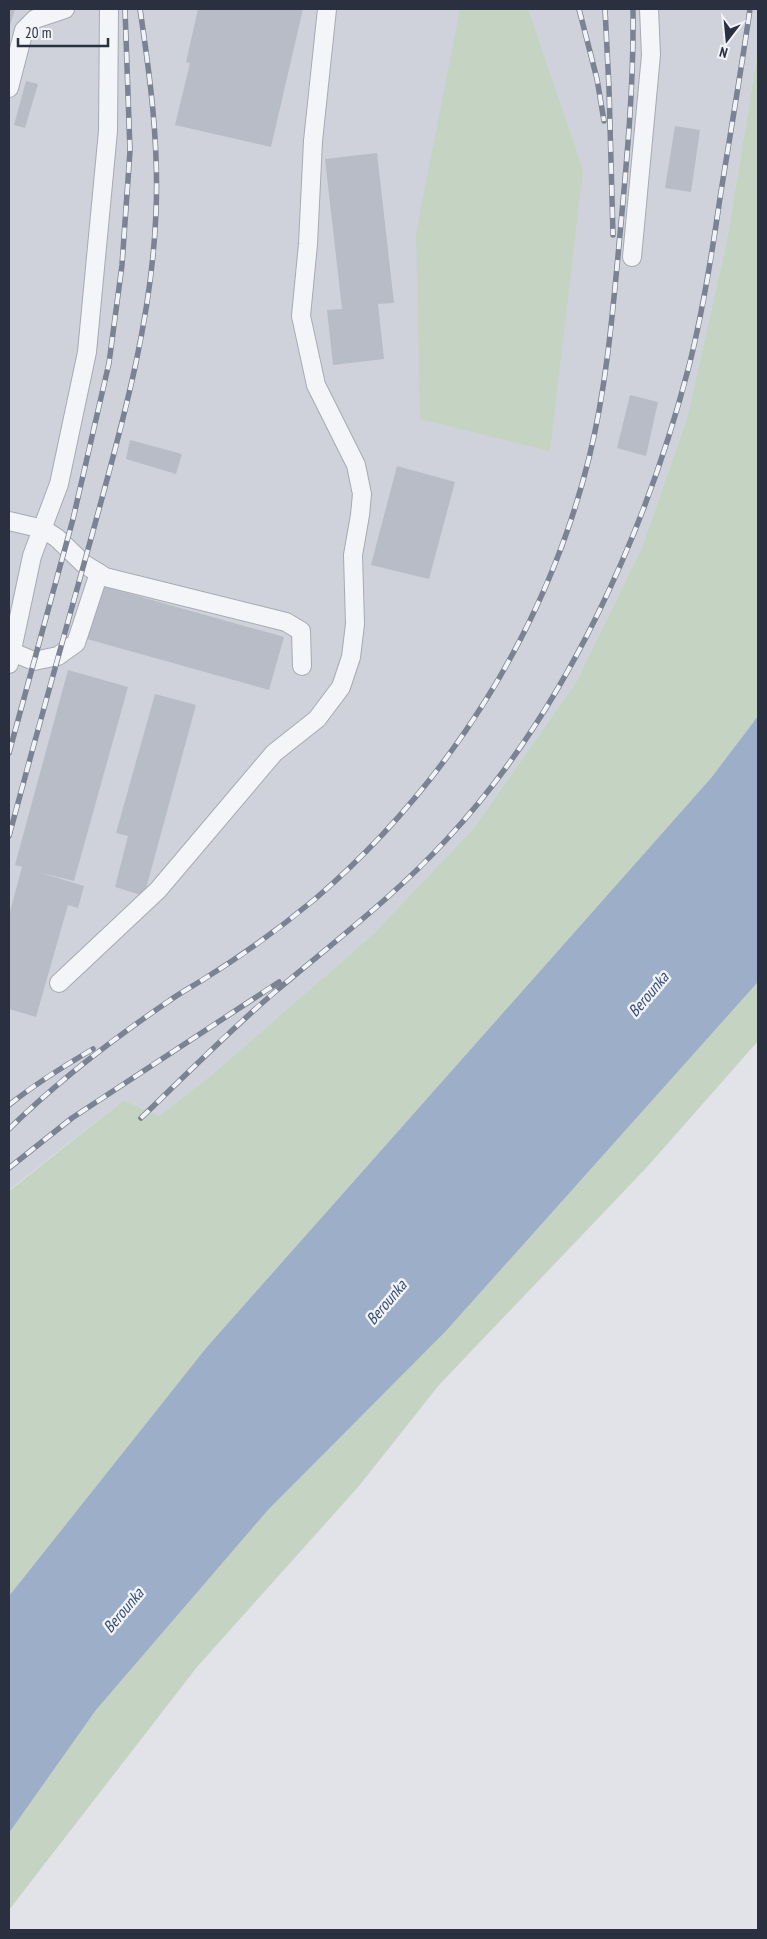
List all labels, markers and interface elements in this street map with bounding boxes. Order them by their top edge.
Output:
scale bar [18,15,108,47]
north arrow [702,15,752,65]
text: 20 m [25,23,51,42]
text: N [717,43,730,62]
water label: Berounka [624,966,673,1020]
water label: Berounka [362,1274,411,1328]
water label: Berounka [99,1582,148,1636]

